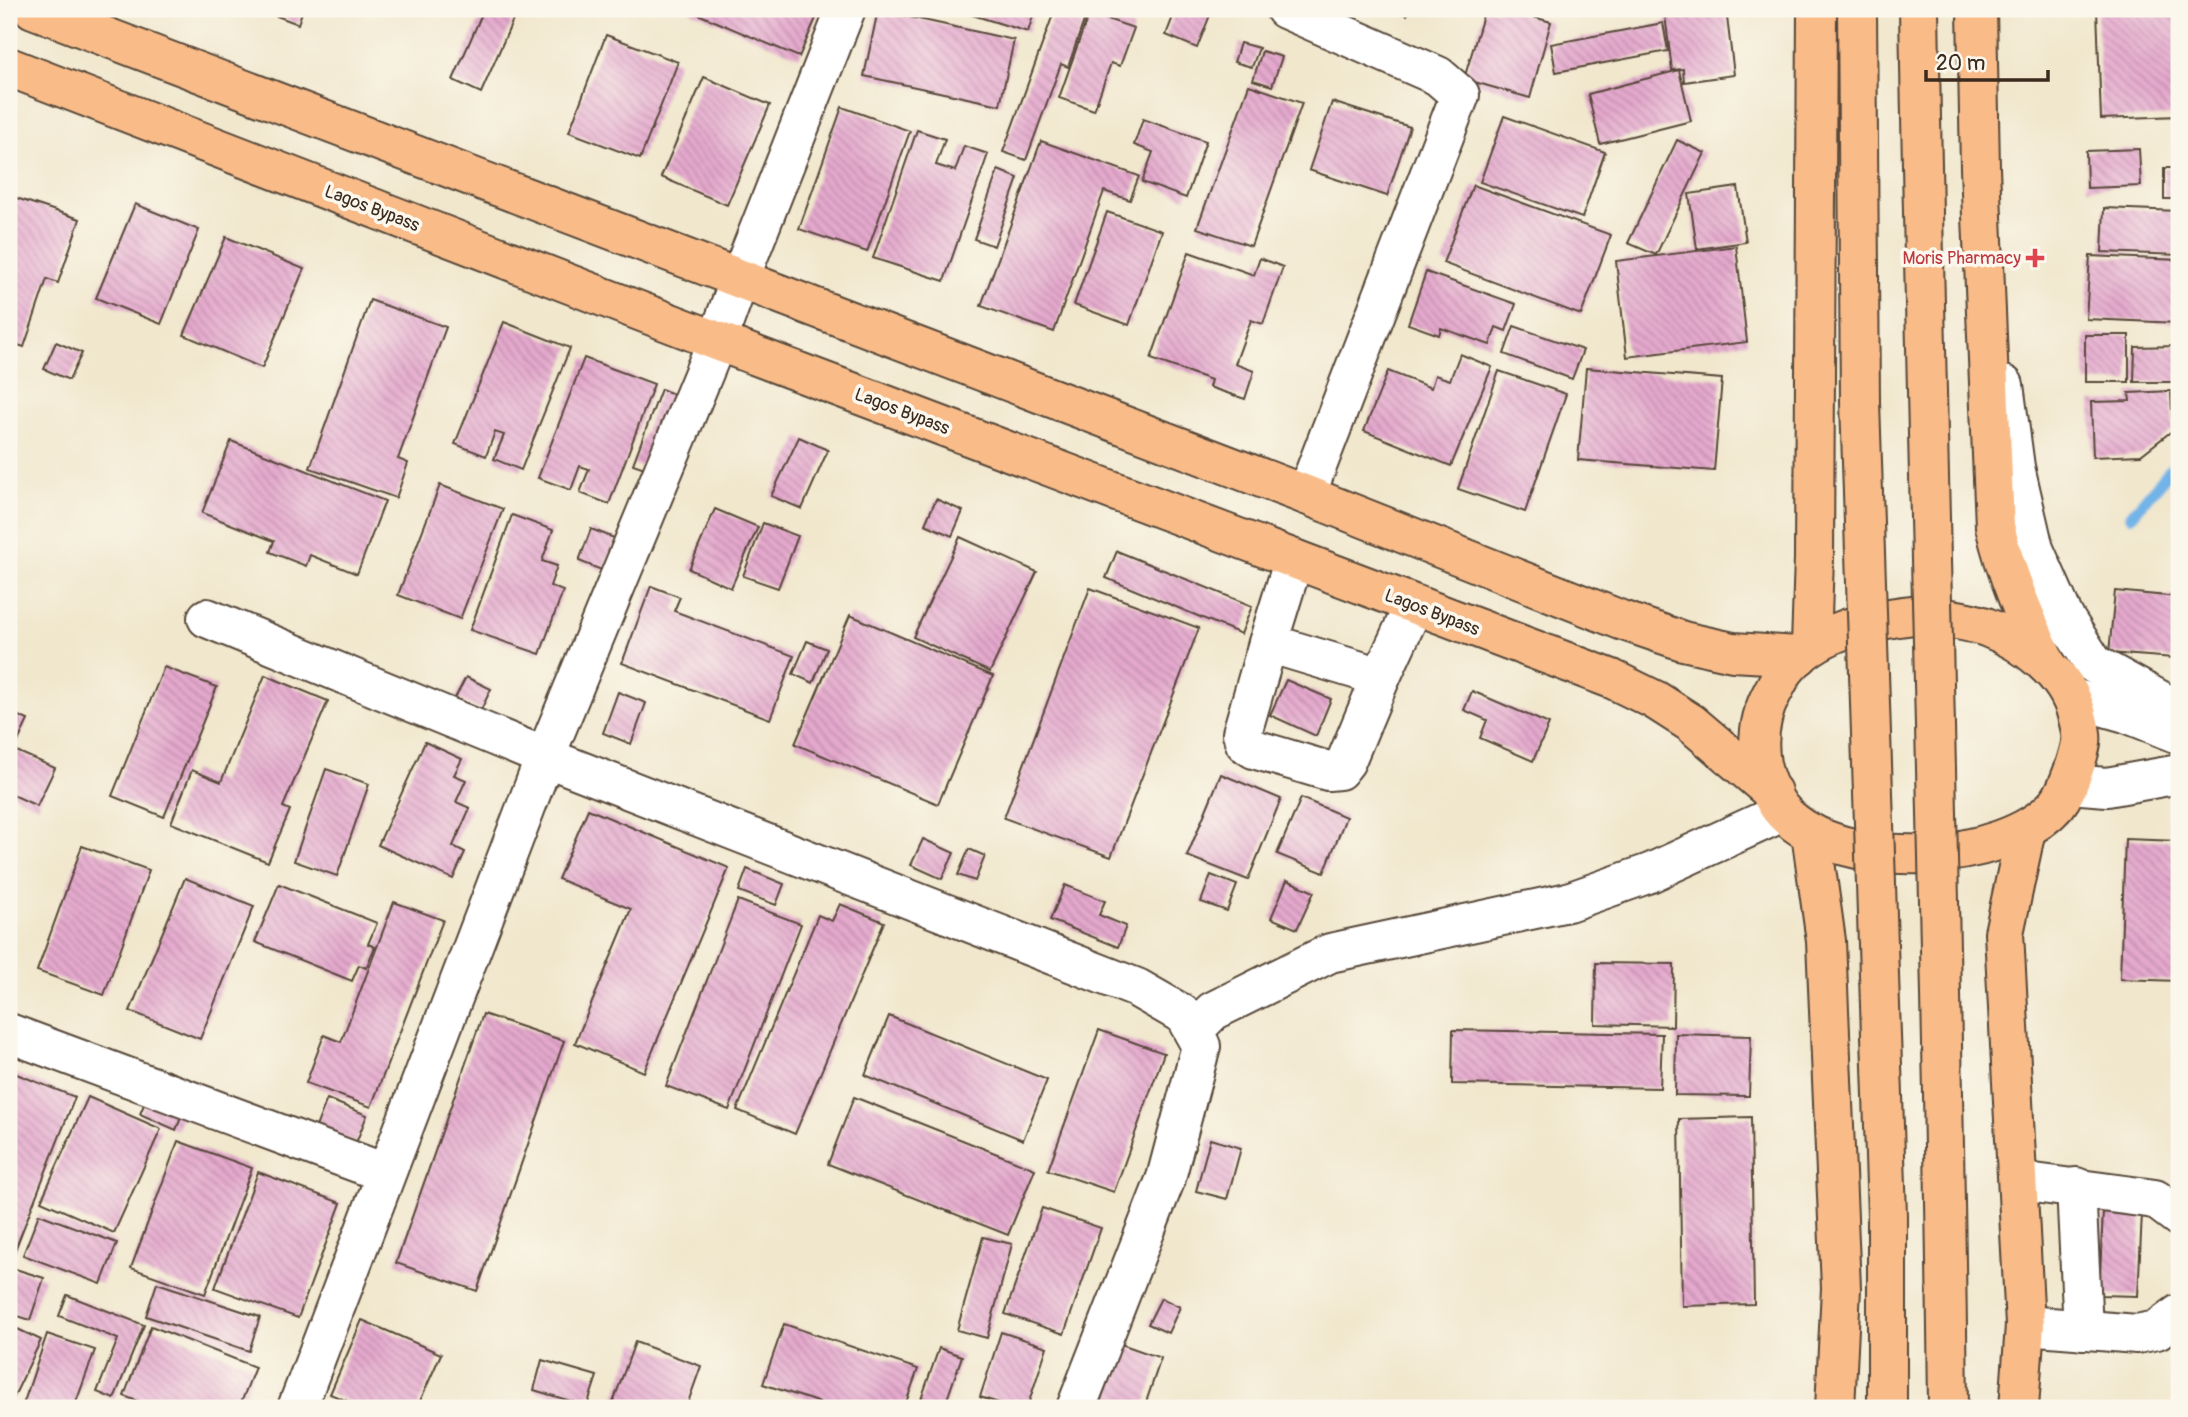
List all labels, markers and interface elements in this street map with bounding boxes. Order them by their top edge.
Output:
scale bar [1926,38,2048,82]
text: 20 m [1936,50,1985,77]
street label: Lagos Bypass [321,180,423,237]
place label: Moris Pharmacy [1902,247,2021,270]
marker: Moris Pharmacy [2027,250,2043,266]
street label: Lagos Bypass [851,383,953,440]
street label: Lagos Bypass [1381,584,1483,641]

